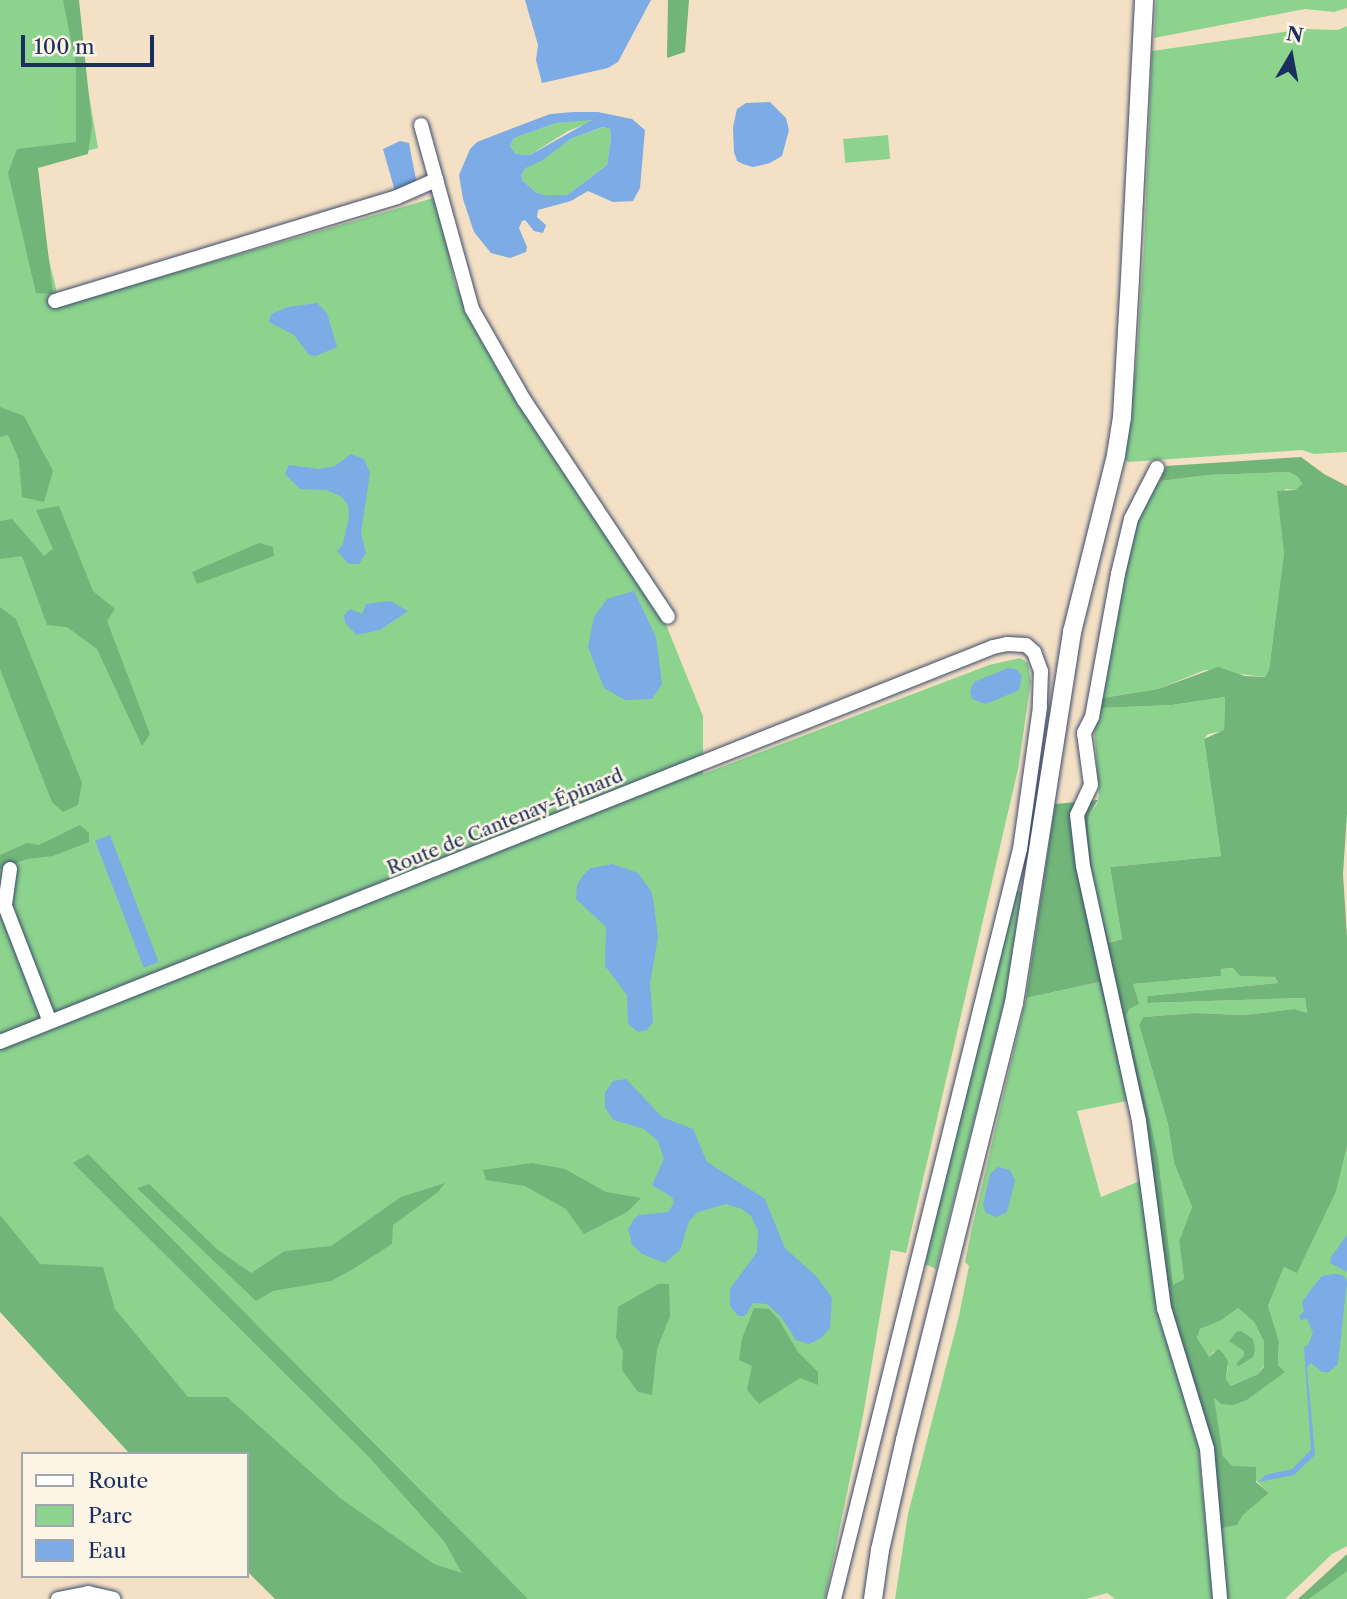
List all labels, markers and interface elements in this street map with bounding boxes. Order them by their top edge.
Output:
scale bar [24,21,158,65]
north arrow [1256,21,1326,91]
text: N [1285,22,1305,48]
text: 100 m [34,34,95,59]
street label: Route de Cantenay-Épinard [384,764,626,880]
legend [21,1452,248,1578]
text: Route [88,1468,148,1493]
text: Parc [88,1503,132,1528]
text: Eau [88,1538,127,1563]

